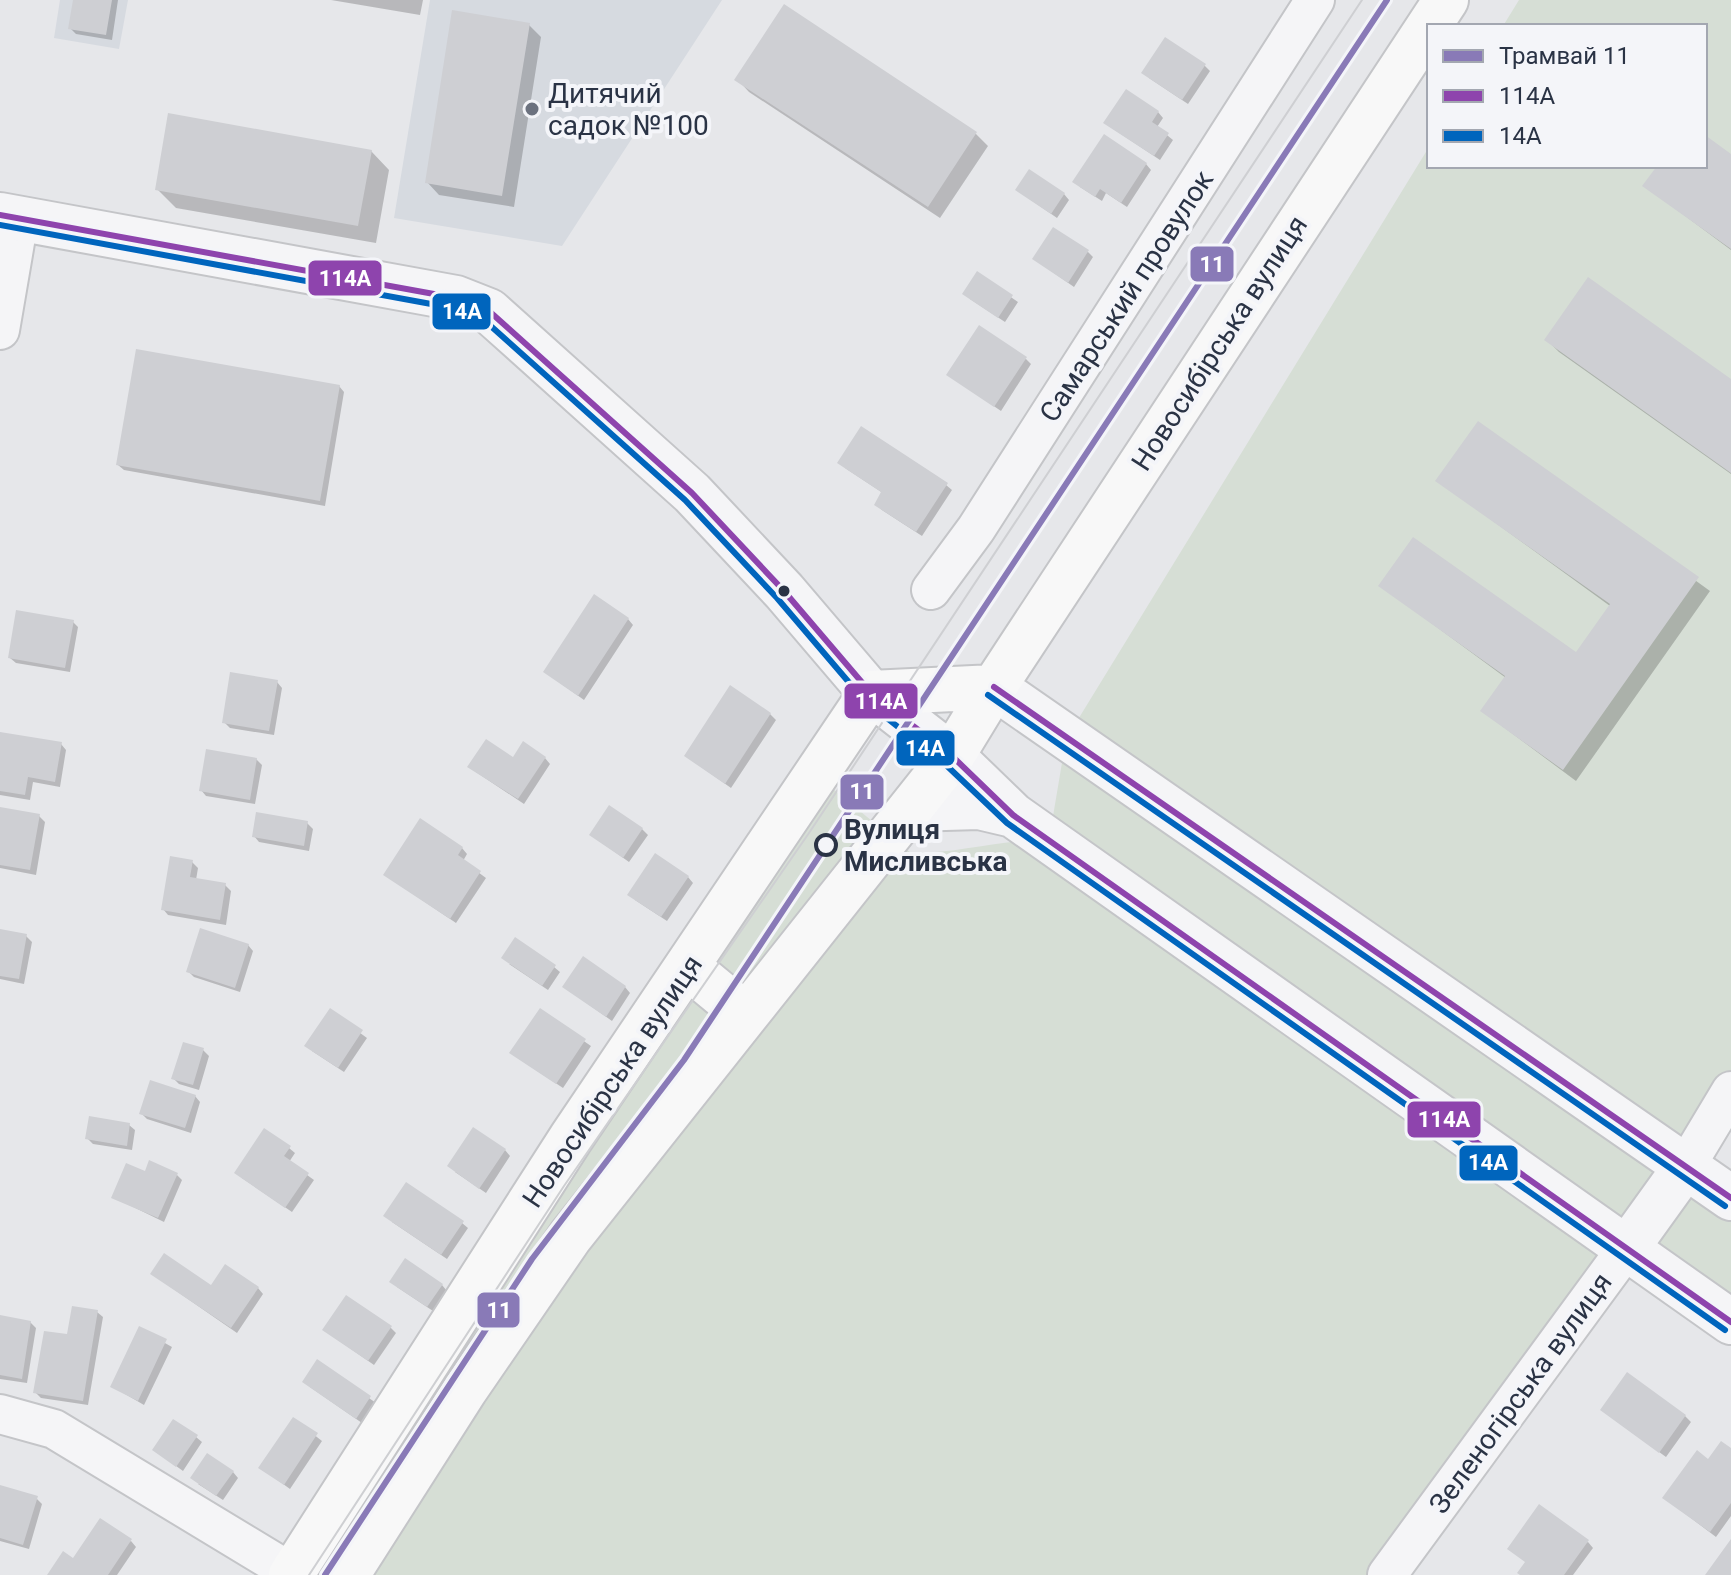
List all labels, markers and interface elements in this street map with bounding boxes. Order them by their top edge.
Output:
legend [1427,24,1707,168]
text: Трамвай 11 [1499,42,1630,70]
place label: Дитячий садок №100 [548,77,709,142]
text: 114А [1499,82,1555,110]
marker: Дитячий садок №100 [523,100,541,118]
text: 14А [1499,122,1542,150]
street label: Самарський провулок [1033,164,1220,428]
street label: Новосибірська вулиця [1125,210,1314,477]
line badge: 11 [1189,245,1235,283]
text: 11 [1199,252,1225,277]
line badge: 114А [307,259,383,297]
text: 114А [319,266,372,291]
line badge: 14А [431,292,492,331]
text: 14А [442,299,482,324]
unlabelled marker [776,583,792,599]
line badge: 114А [843,682,919,720]
text: 114А [855,689,908,714]
line badge: 14А [895,729,956,767]
text: 14А [905,736,945,761]
line badge: 11 [839,773,885,811]
text: 11 [849,779,875,804]
place label: Вулиця Мисливська [844,813,1007,878]
marker: Вулиця Мисливська [815,834,837,856]
street label: Новосибірська вулиця [516,949,709,1214]
line badge: 114А [1406,1100,1482,1139]
text: 114А [1418,1107,1471,1132]
line badge: 14А [1458,1144,1519,1182]
text: 14А [1468,1150,1508,1175]
street label: Зеленогірська вулиця [1422,1267,1619,1520]
line badge: 11 [476,1291,521,1329]
text: 11 [486,1298,512,1323]

